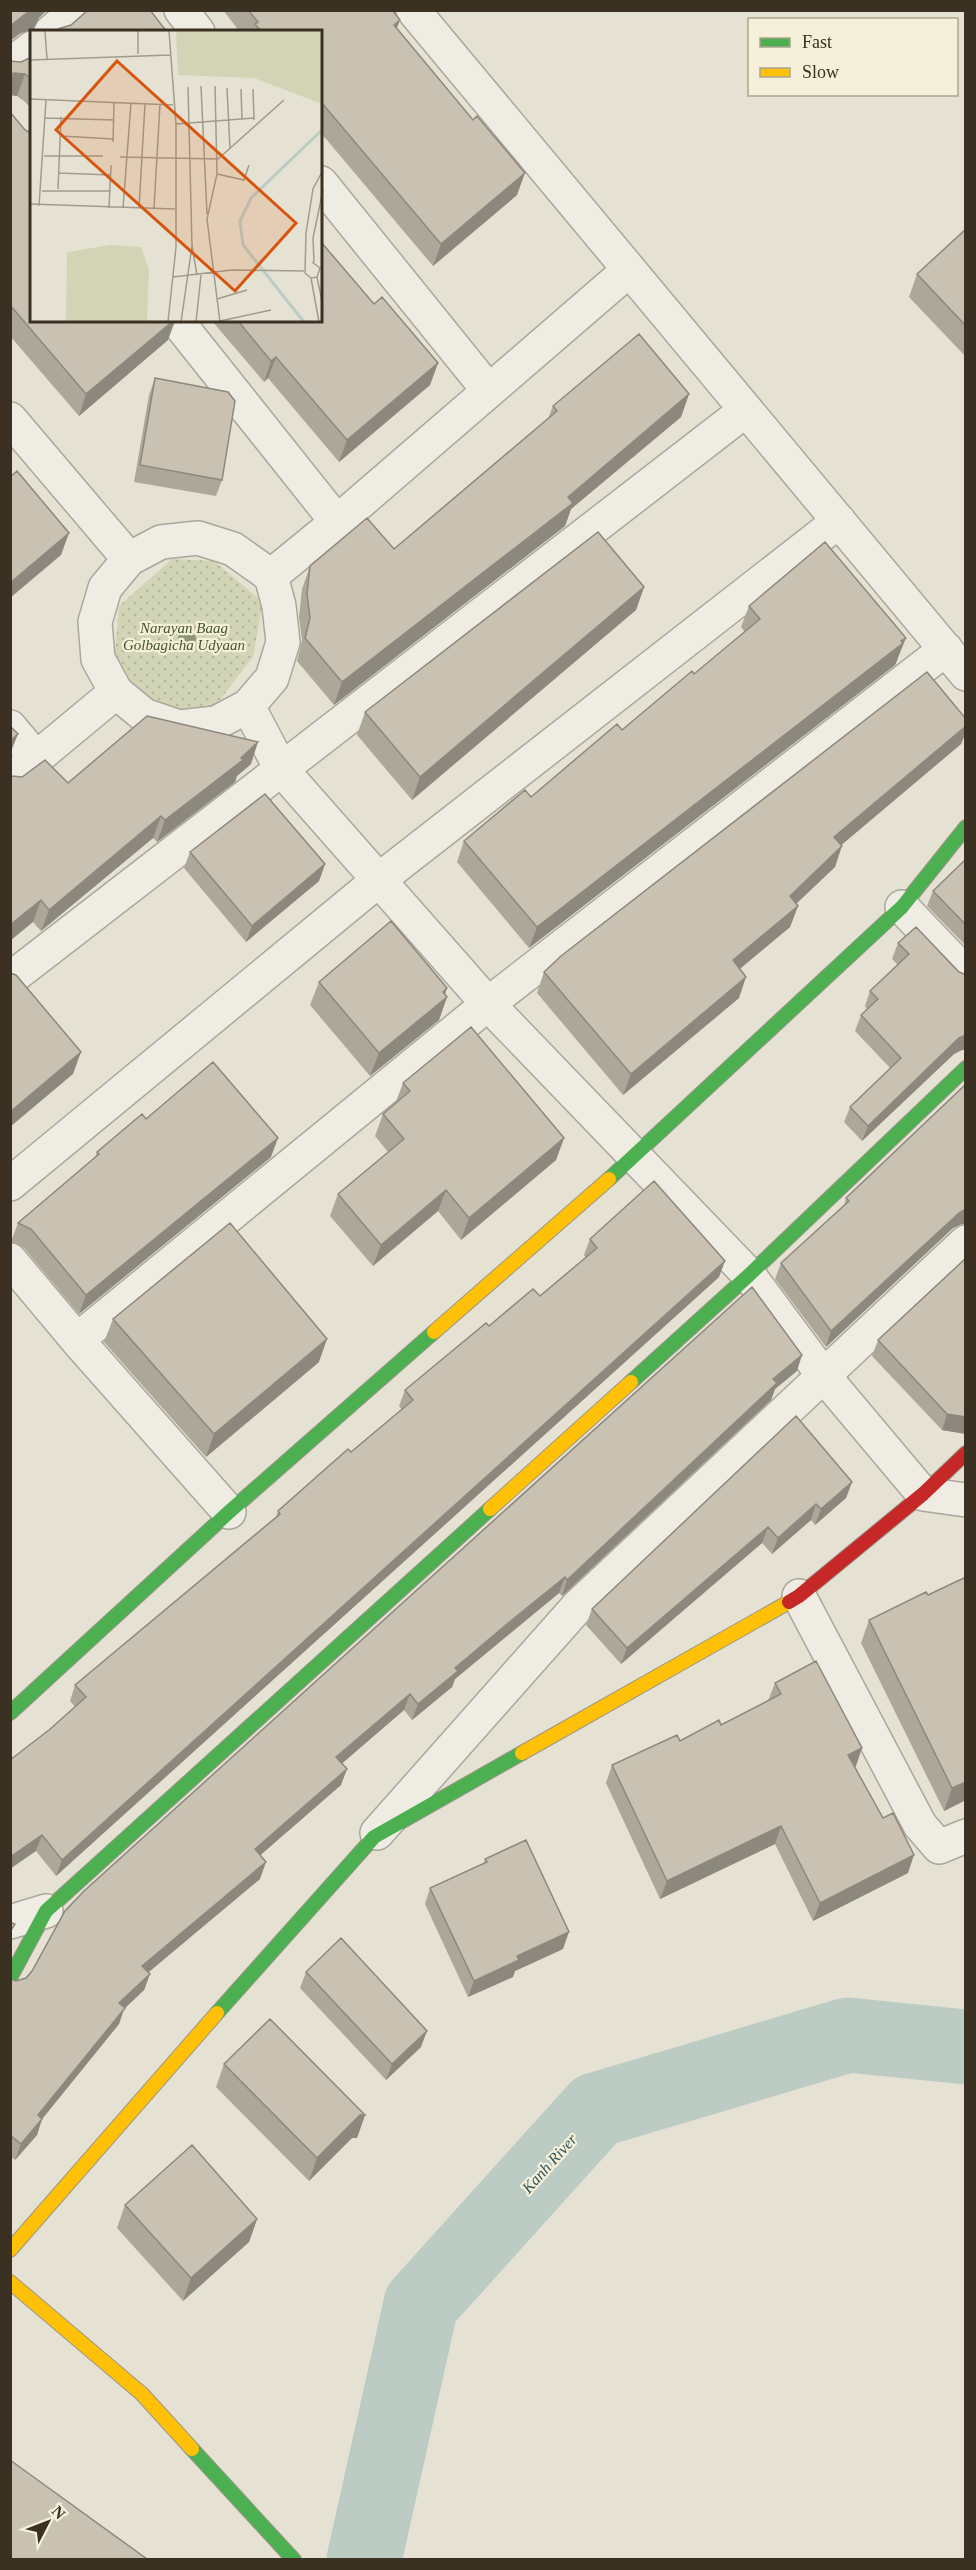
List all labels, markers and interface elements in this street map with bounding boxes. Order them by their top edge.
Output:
legend [748,18,958,96]
inset map [30,30,322,322]
text: Fast [802,32,832,52]
text: Slow [802,62,839,82]
park label: Narayan Baag Golbagicha Udyaan [123,620,245,653]
water label: Kanh River [518,2130,581,2197]
north arrow [18,2492,78,2552]
text: N [49,2502,69,2523]

